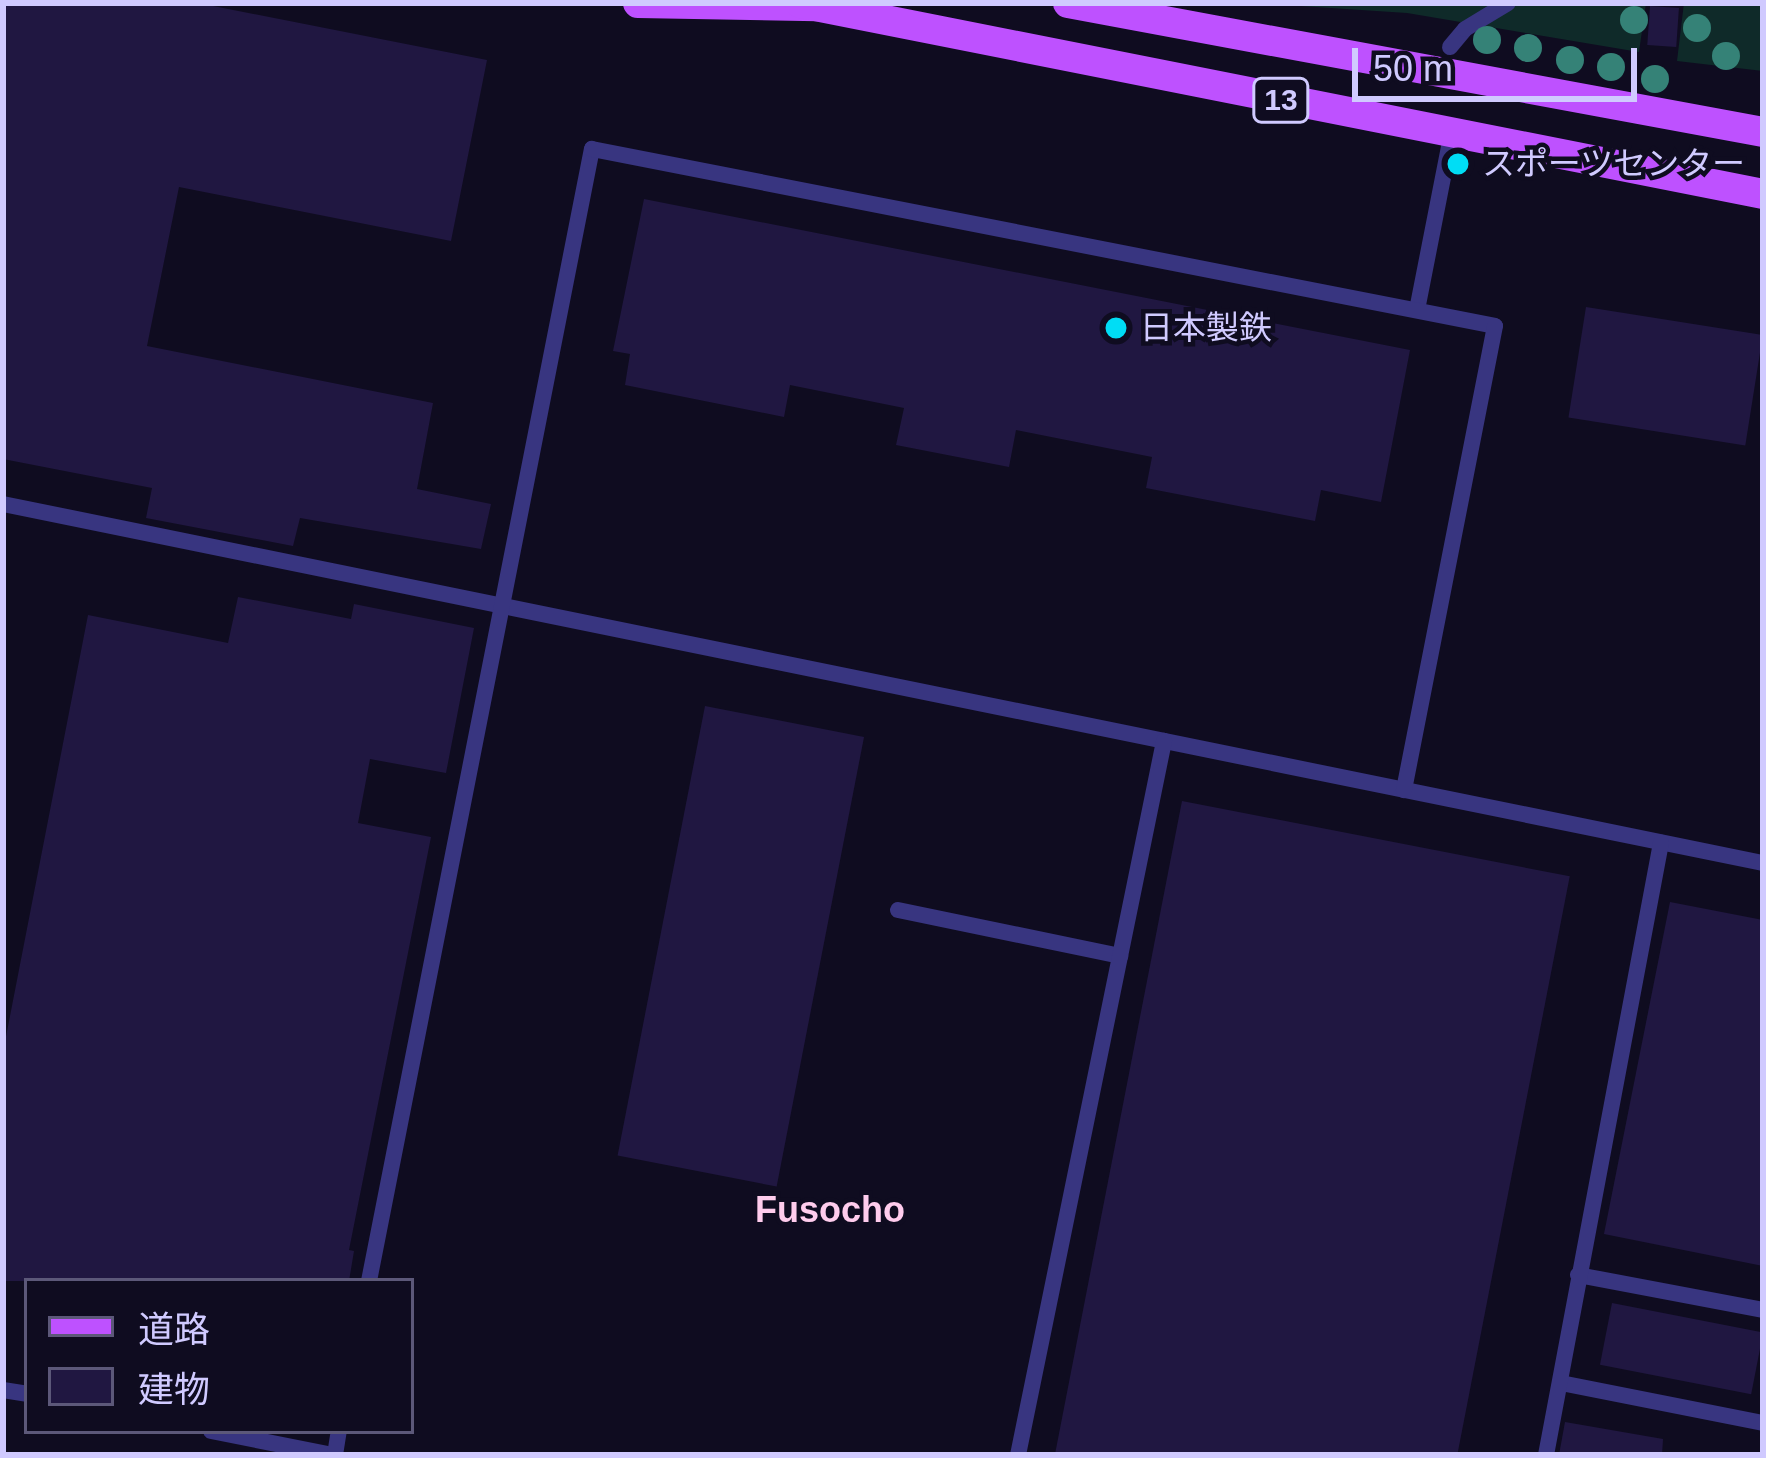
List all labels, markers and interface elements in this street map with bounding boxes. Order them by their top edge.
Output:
scale bar [1358,24,1643,98]
text: 50 m [1373,48,1453,89]
road number: 13 [1251,76,1311,124]
place label: スポーツセンター [1482,144,1746,184]
marker: スポーツセンター [1445,151,1471,177]
place label: 日本製鉄 [1140,308,1272,348]
marker: 日本製鉄 [1103,315,1129,341]
district label: Fusocho [755,1188,905,1232]
legend [24,1278,414,1434]
text: 道路 [138,1309,210,1350]
text: 建物 [138,1369,210,1410]

